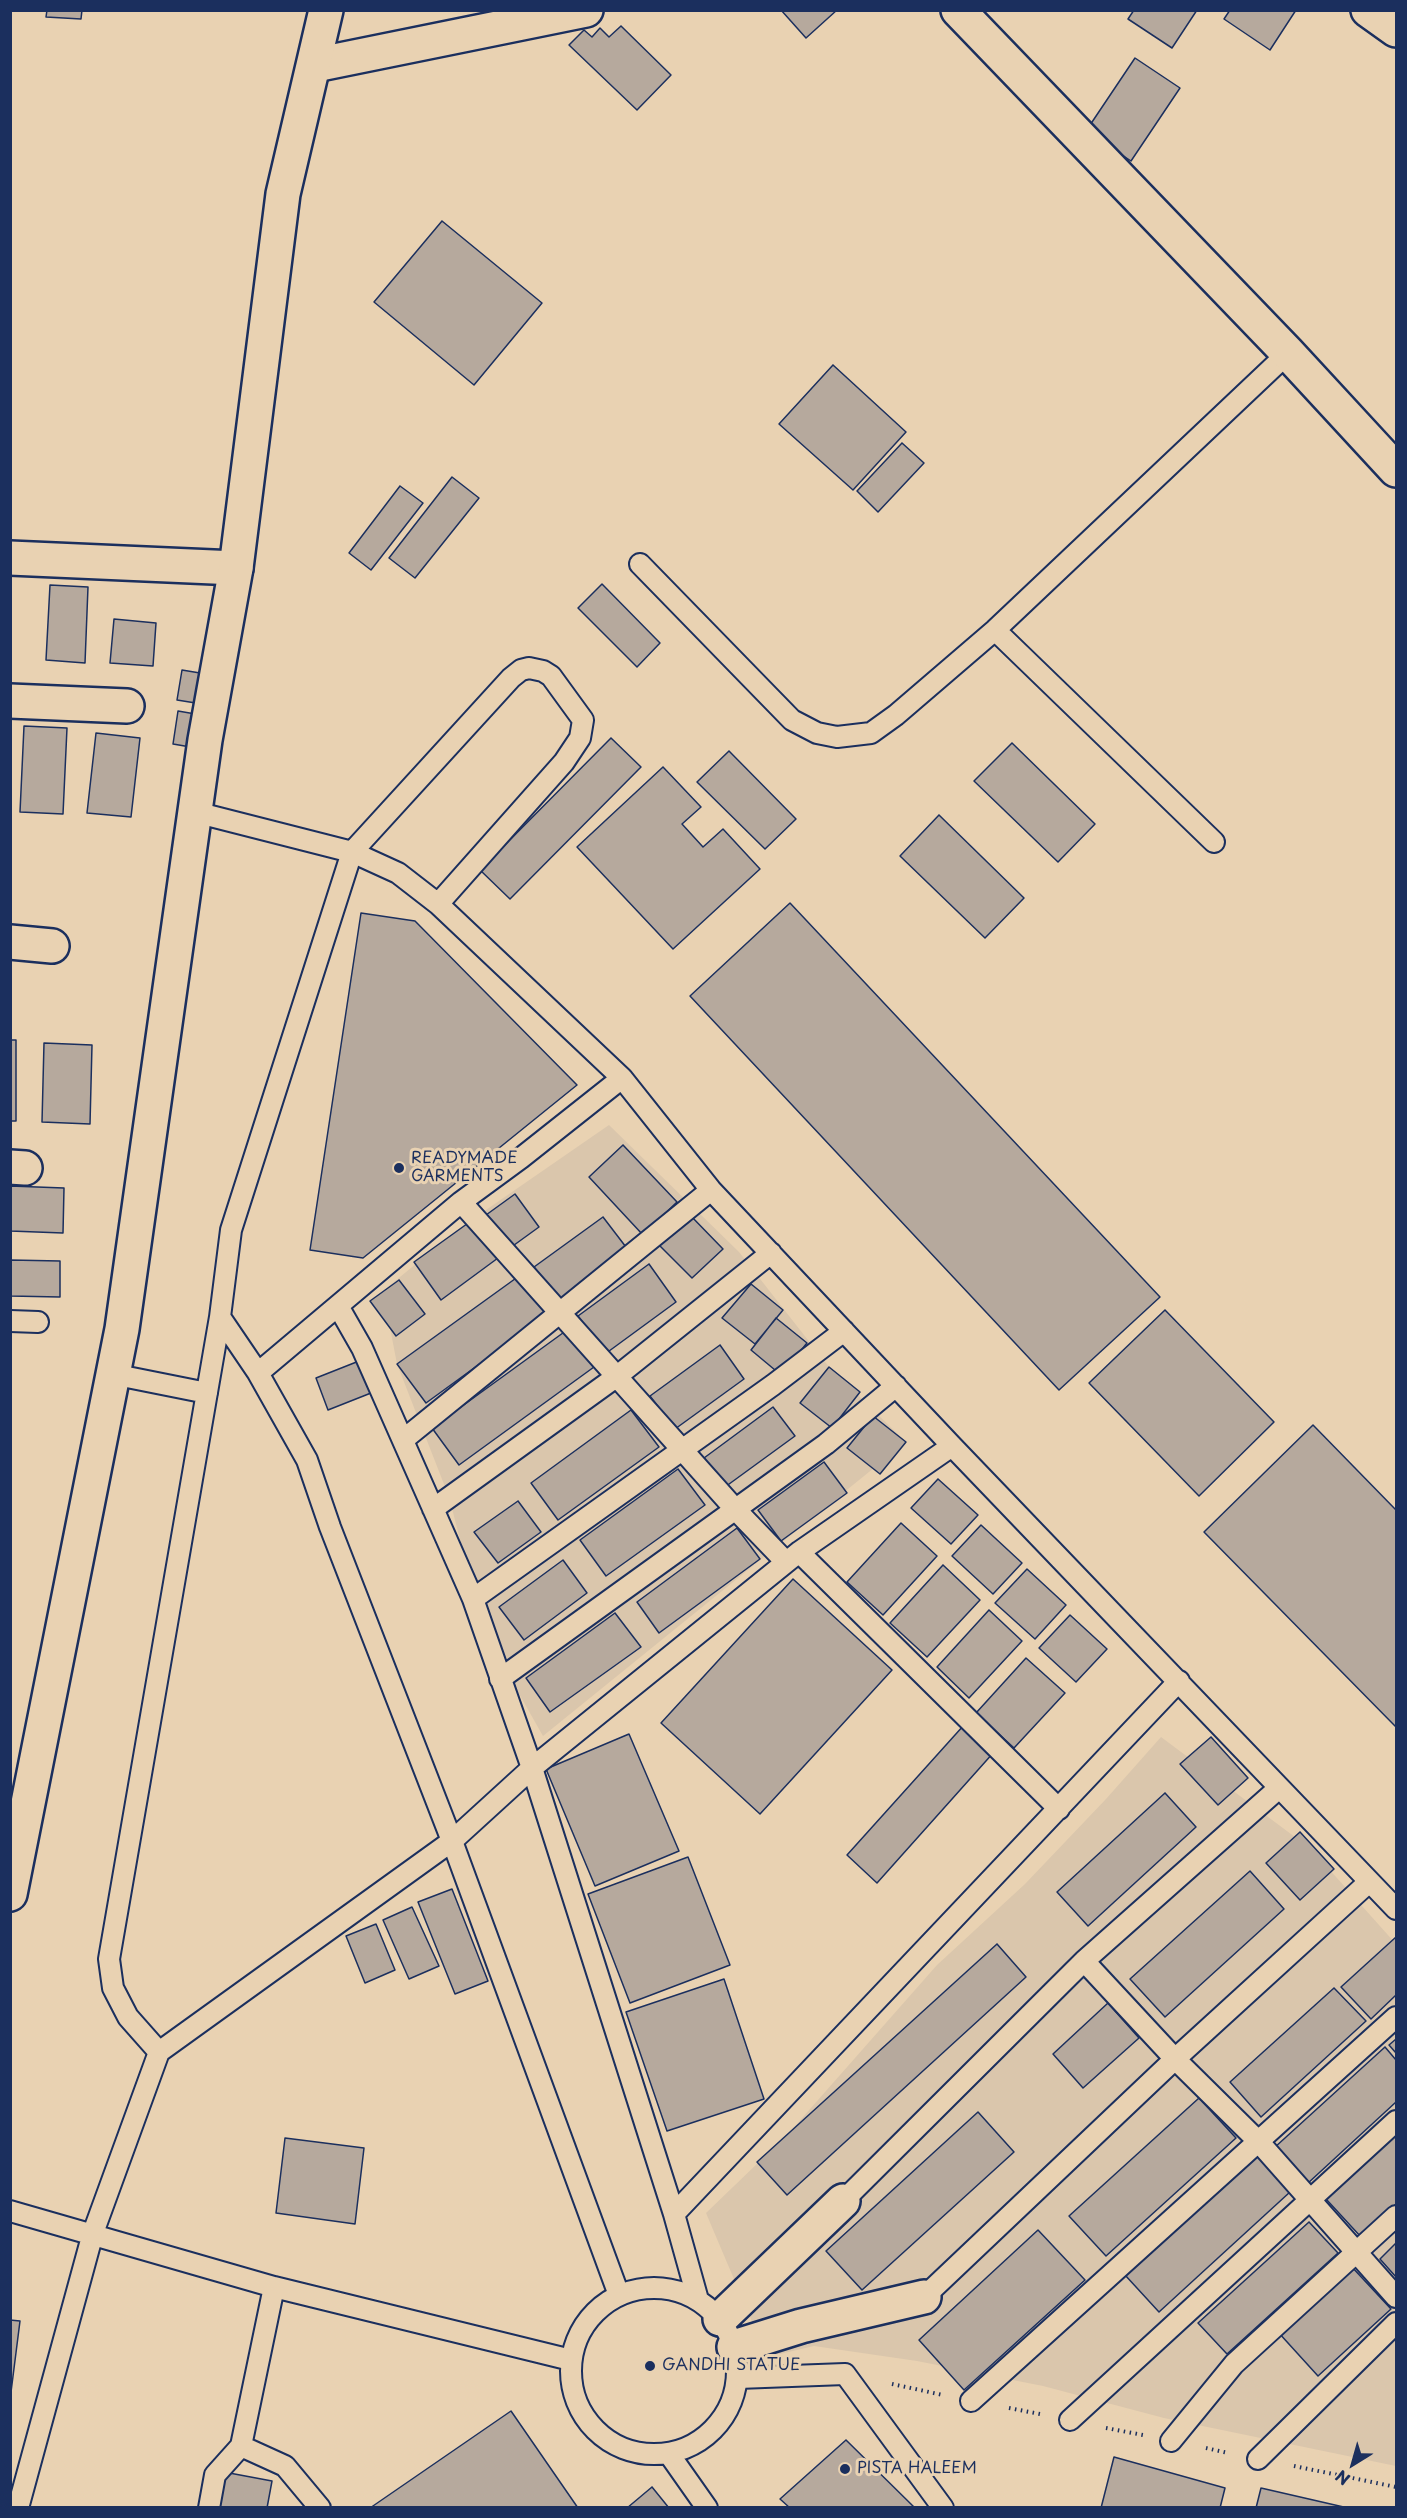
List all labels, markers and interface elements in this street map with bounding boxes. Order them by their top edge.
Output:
place label: READYMADE GARMENTS [411,1149,517,1187]
marker: READYMADE GARMENTS [392,1161,406,1175]
place label: GANDHI STATUE [662,2356,800,2376]
marker: GANDHI STATUE [643,2359,657,2373]
north arrow [1323,2434,1383,2494]
place label: PISTA HALEEM [857,2459,977,2479]
marker: PISTA HALEEM [838,2462,852,2476]
text: N [1330,2465,1354,2492]

